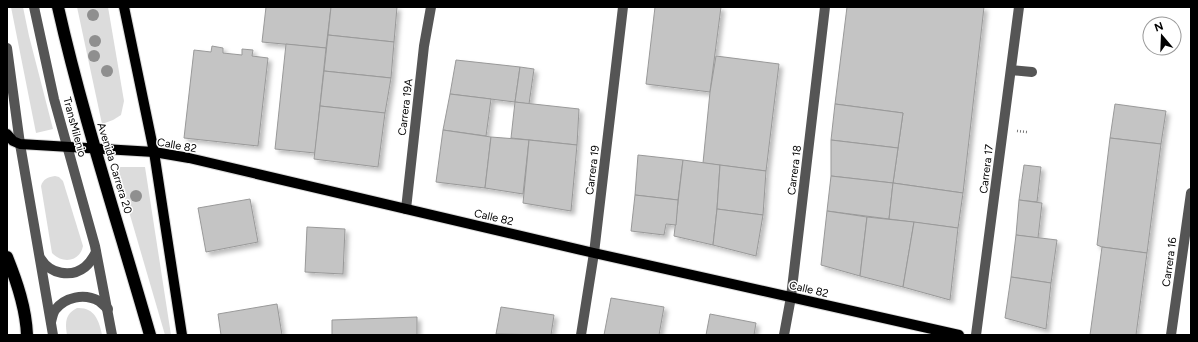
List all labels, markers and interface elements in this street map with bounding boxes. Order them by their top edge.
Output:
north arrow [1142,16,1182,56]
text: N [1153,19,1165,35]
street label: Carrera 19A [396,77,416,136]
street label: TransMilenio [60,96,89,159]
street label: Avenida Carrera 20 [94,121,135,215]
street label: Calle 82 [156,136,198,155]
street label: Carrera 18 [785,144,804,196]
street label: Carrera 17 [977,144,996,194]
street label: Carrera 19 [583,145,602,196]
street label: Calle 82 [473,207,515,228]
street label: Carrera 16 [1160,237,1179,288]
street label: Calle 82 [788,279,830,300]

